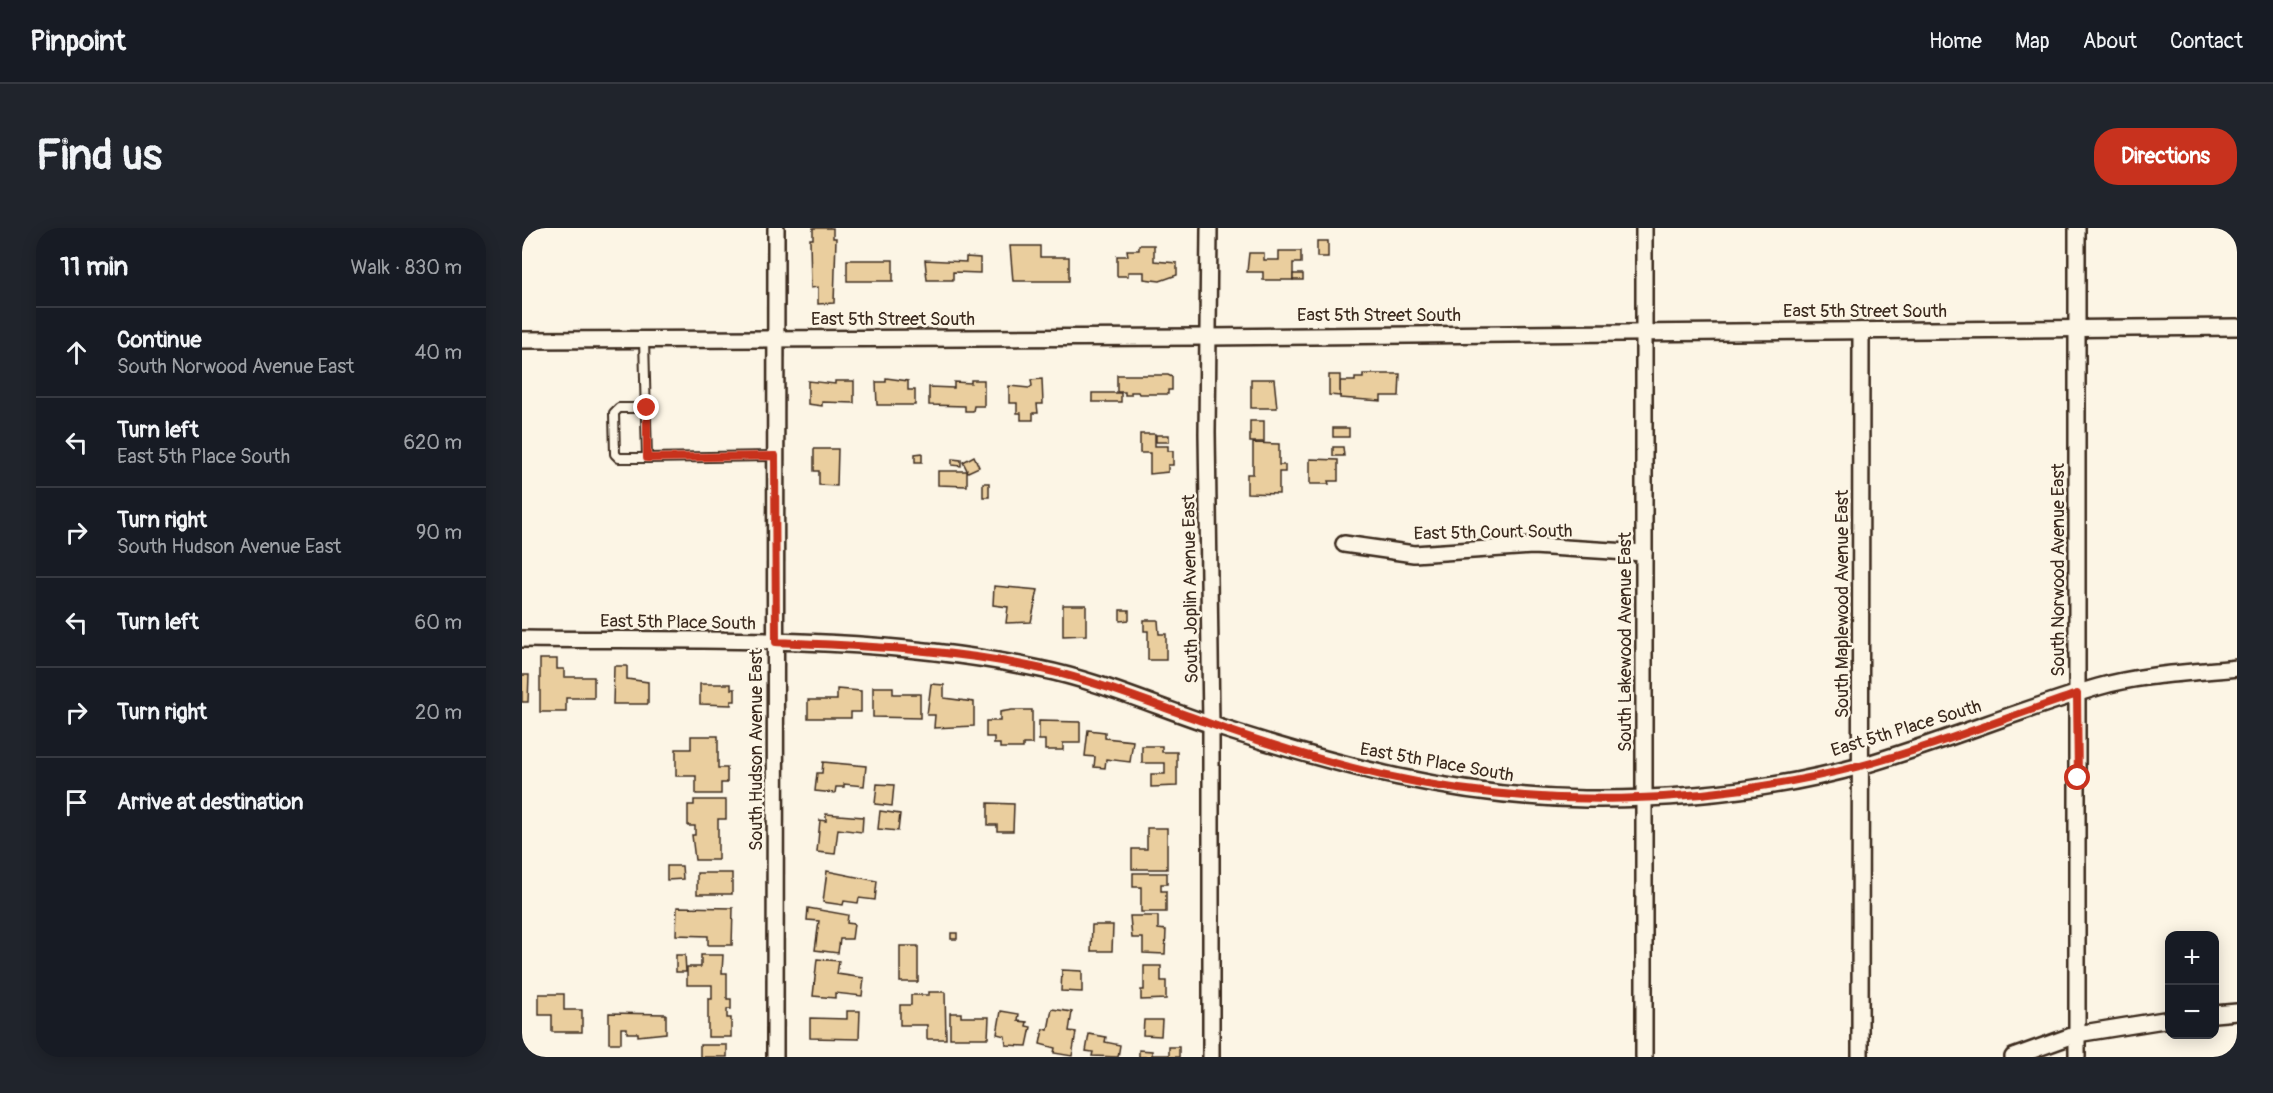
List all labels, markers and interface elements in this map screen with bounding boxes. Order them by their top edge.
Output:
text: Pinpoint [30,24,126,59]
text: Home [1929,28,1982,55]
text: Map [2015,28,2050,55]
text: About [2083,28,2137,55]
text: Contact [2170,28,2243,55]
button: Directions [2094,128,2237,185]
text: Find us [36,130,162,182]
text: 11 min [60,251,128,283]
text: Walk · 830 m [350,255,462,280]
street label: East 5th Street South [1783,300,1947,323]
street label: East 5th Street South [1297,304,1461,327]
street label: East 5th Street South [811,308,975,331]
text: Continue [117,326,201,354]
icon: ahead [60,336,93,369]
text: 40 m [415,340,462,365]
text: South Norwood Avenue East [117,354,354,379]
route end [633,394,659,420]
text: Turn left [117,416,199,444]
icon: left [60,426,93,459]
text: 620 m [403,430,462,455]
text: East 5th Place South [117,444,290,469]
street label: South Norwood Avenue East [2047,462,2070,677]
street label: South Maplewood Avenue East [1831,489,1854,718]
street label: South Joplin Avenue East [1177,493,1204,684]
text: Turn right [117,506,207,534]
icon: right [60,516,93,549]
text: 90 m [416,520,462,545]
street label: East 5th Court South [1414,520,1573,545]
street label: South Lakewood Avenue East [1614,531,1637,752]
text: South Hudson Avenue East [117,534,341,559]
icon: left [60,606,93,639]
text: Turn left [117,608,199,636]
text: 60 m [415,610,462,635]
street label: East 5th Place South [600,610,756,635]
street label: South Hudson Avenue East [745,648,768,851]
street label: East 5th Place South [1828,695,1984,762]
icon: right [60,696,93,729]
text: Turn right [117,698,207,726]
text: 20 m [415,700,462,725]
street label: East 5th Place South [1358,738,1516,787]
route start [2064,764,2090,790]
icon: arrive [60,786,93,819]
text: Arrive at destination [117,788,303,816]
map controls [2165,931,2219,1039]
button: + [2165,931,2219,985]
button: − [2165,985,2219,1039]

